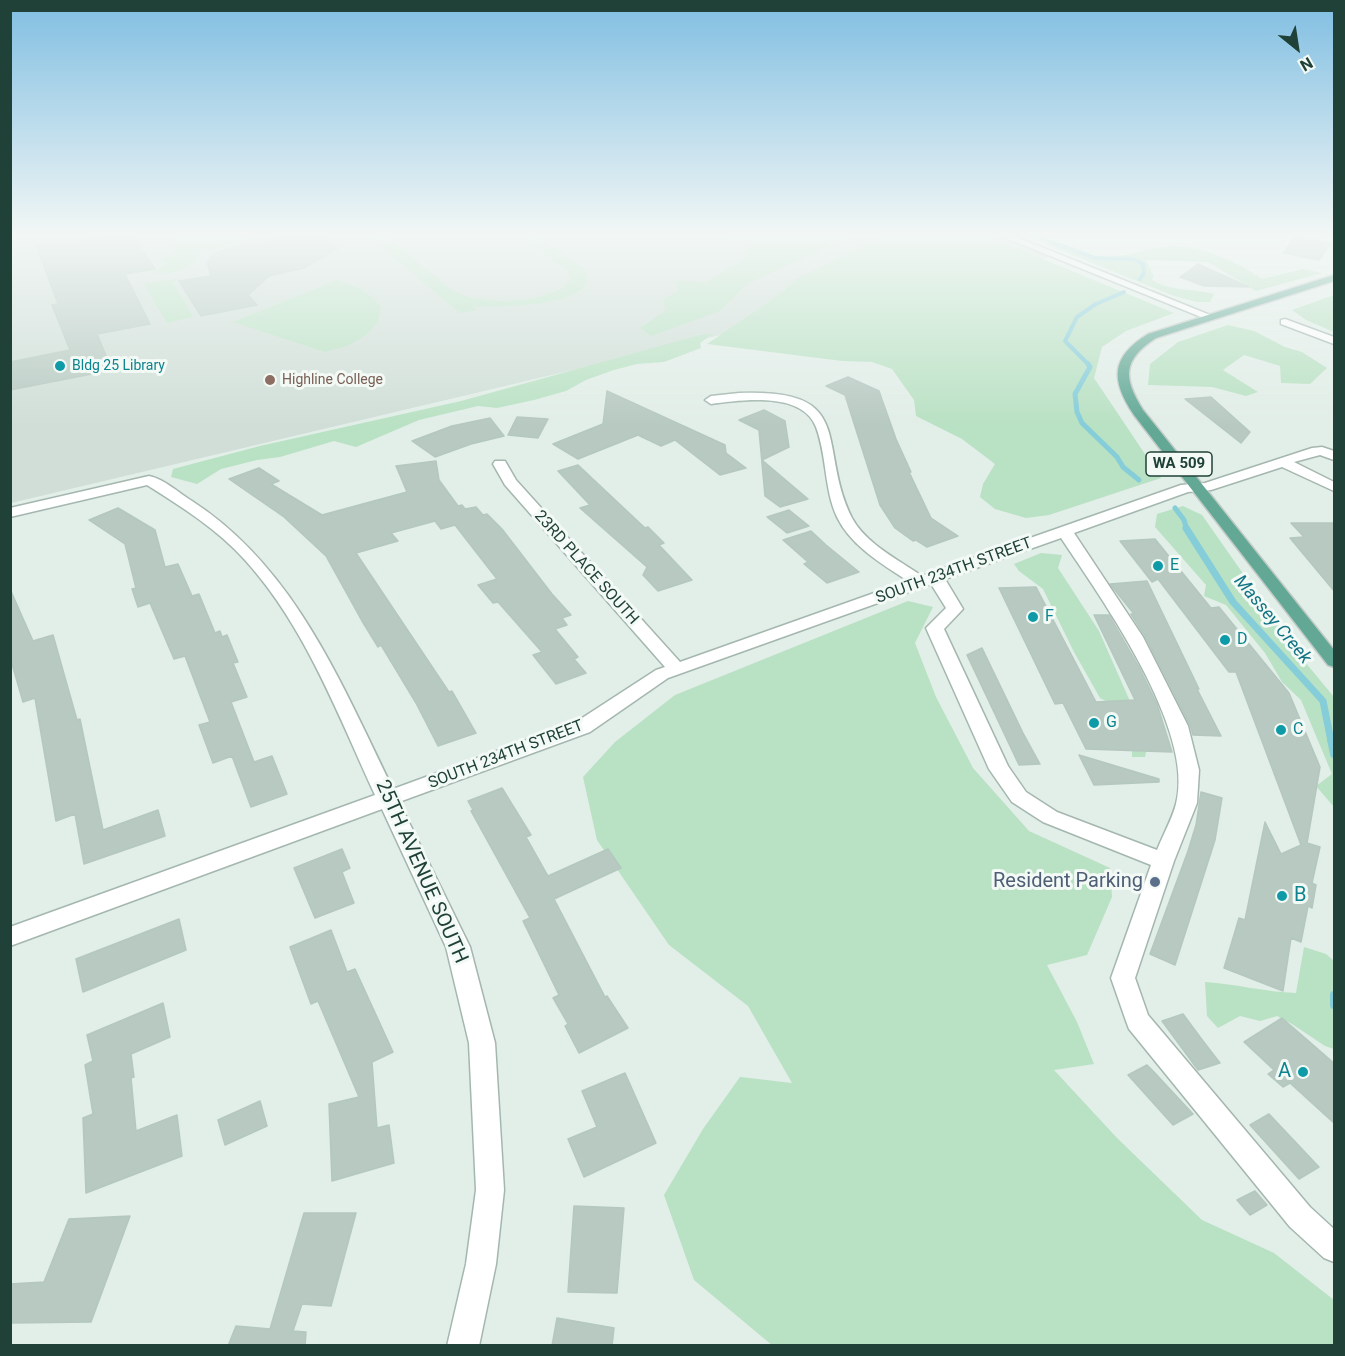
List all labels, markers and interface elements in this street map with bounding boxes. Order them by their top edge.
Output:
north arrow [1267,18,1327,78]
text: N [1297,53,1316,75]
place label: Bldg 25 Library [72,358,165,374]
marker: Bldg 25 Library [53,359,67,373]
place label: Highline College [282,372,383,388]
marker: Highline College [263,373,277,387]
road number: WA 509 [1146,452,1212,476]
street label: 23RD PLACE SOUTH [530,507,642,629]
street label: SOUTH 234TH STREET [873,534,1035,608]
place label: E [1170,556,1179,576]
marker: E [1151,559,1165,573]
water label: Massey Creek [1229,571,1315,669]
place label: F [1045,607,1054,627]
marker: F [1026,610,1040,624]
place label: D [1237,630,1248,650]
marker: D [1218,633,1232,647]
place label: G [1106,713,1117,733]
marker: G [1087,716,1101,730]
street label: SOUTH 234TH STREET [426,717,586,793]
place label: C [1293,720,1303,740]
marker: C [1274,723,1288,737]
street label: 25TH AVENUE SOUTH [370,777,472,967]
place label: Resident Parking [993,870,1143,894]
marker: Resident Parking [1148,875,1162,889]
place label: B [1294,884,1306,908]
marker: B [1275,889,1289,903]
place label: A [1278,1060,1291,1084]
marker: A [1296,1065,1310,1079]

